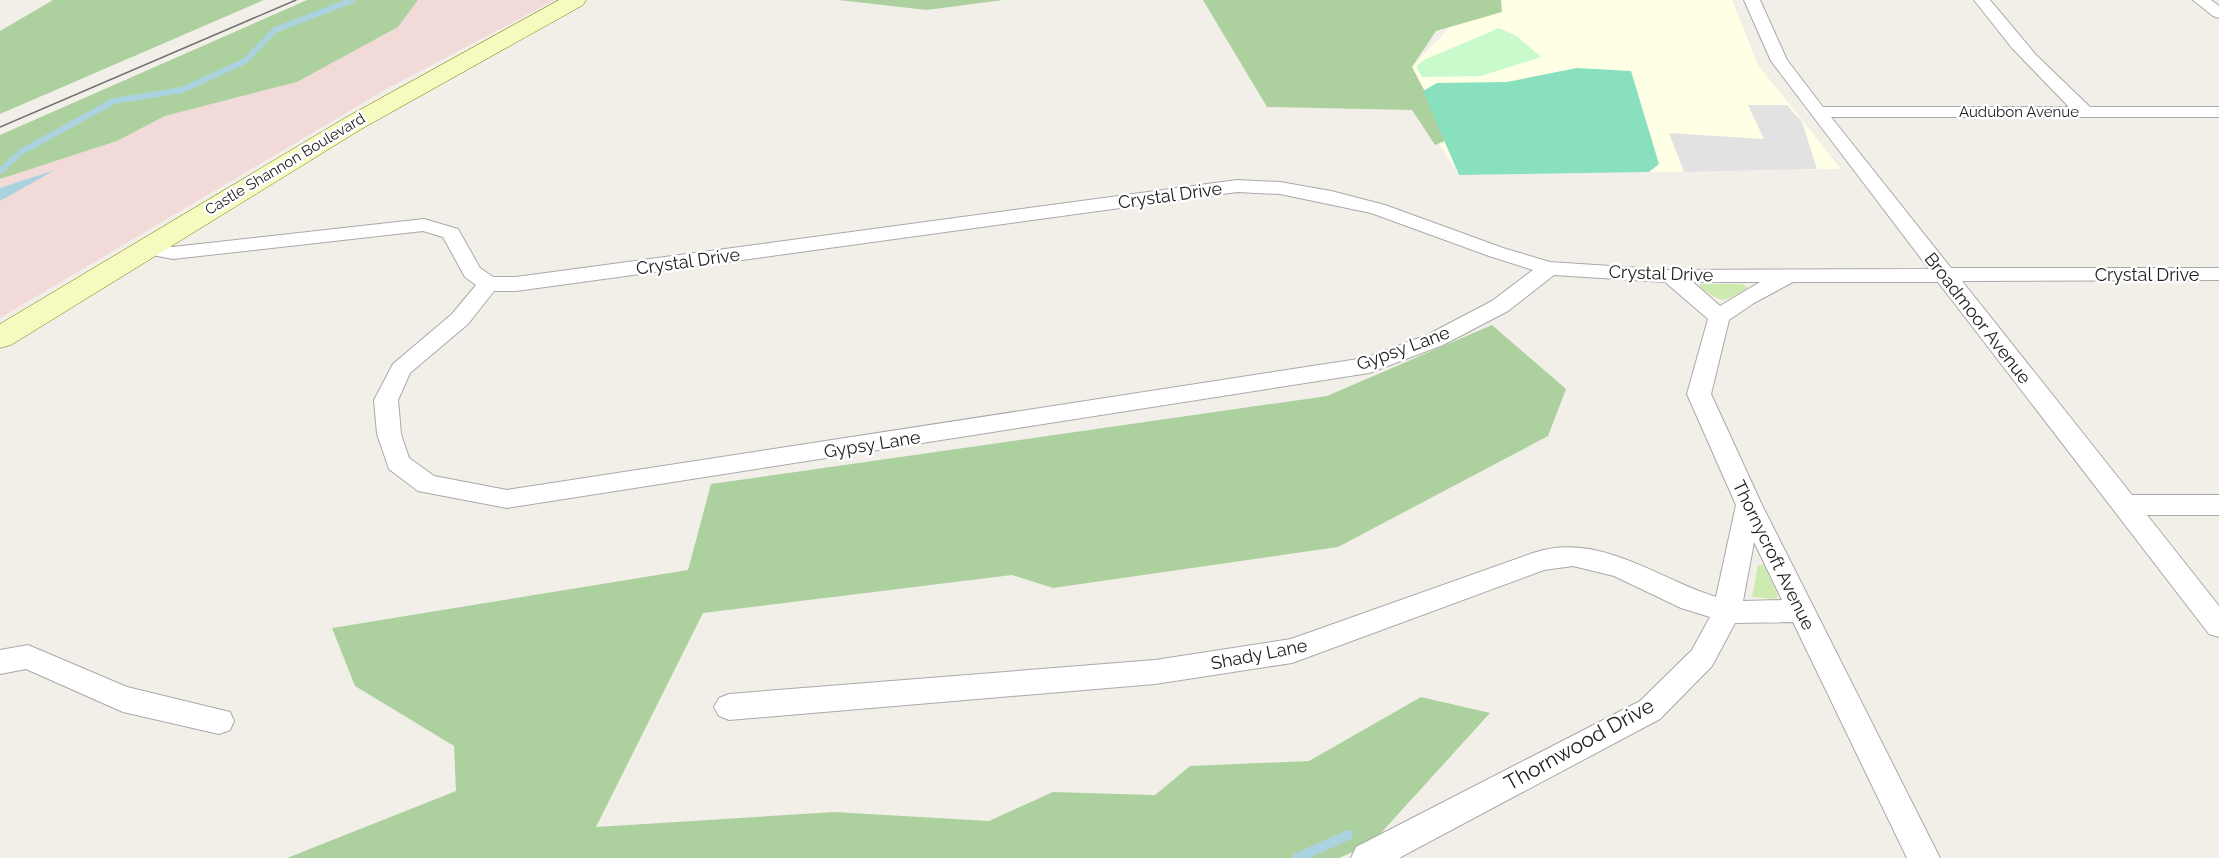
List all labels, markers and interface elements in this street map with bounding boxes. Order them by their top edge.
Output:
street label: Audubon Avenue [1959,103,2079,121]
street label: Castle Shannon Boulevard [202,109,368,219]
street label: Crystal Drive [1117,177,1224,213]
street label: Crystal Drive [635,243,742,279]
street label: Broadmoor Avenue [1920,248,2036,388]
street label: Crystal Drive [1608,261,1714,285]
street label: Crystal Drive [2095,264,2200,285]
street label: Gypsy Lane [1354,321,1453,375]
street label: Gypsy Lane [822,426,922,462]
street label: Thornycroft Avenue [1729,477,1820,634]
street label: Shady Lane [1209,634,1309,674]
street label: Thornwood Drive [1500,693,1658,795]

